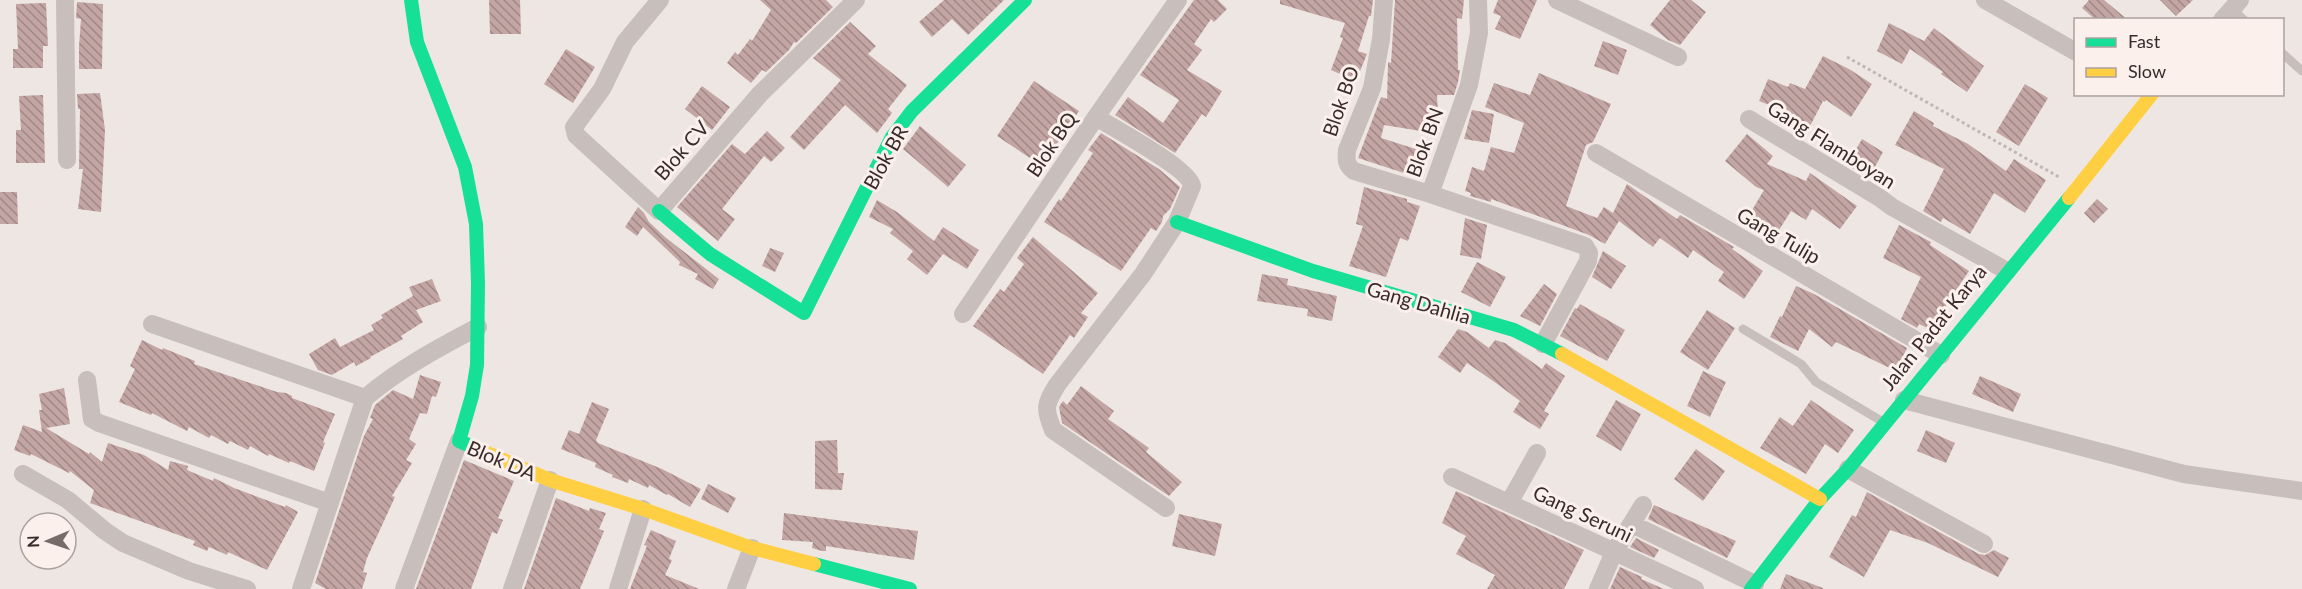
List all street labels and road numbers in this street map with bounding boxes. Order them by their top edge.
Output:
street label: Blok BO [1317,63,1363,139]
street label: Gang Flamboyan [1763,95,1901,193]
street label: Blok BN [1400,104,1448,180]
street label: Blok BQ [1021,107,1081,181]
street label: Blok CV [649,115,714,185]
street label: Blok BR [858,120,913,193]
street label: Gang Tulip [1733,202,1825,268]
street label: Jalan Padat Karya [1875,259,1991,395]
street label: Gang Dahlia [1364,276,1474,328]
street label: Blok DA [464,435,540,485]
street label: Gang Seruni [1529,480,1637,546]

